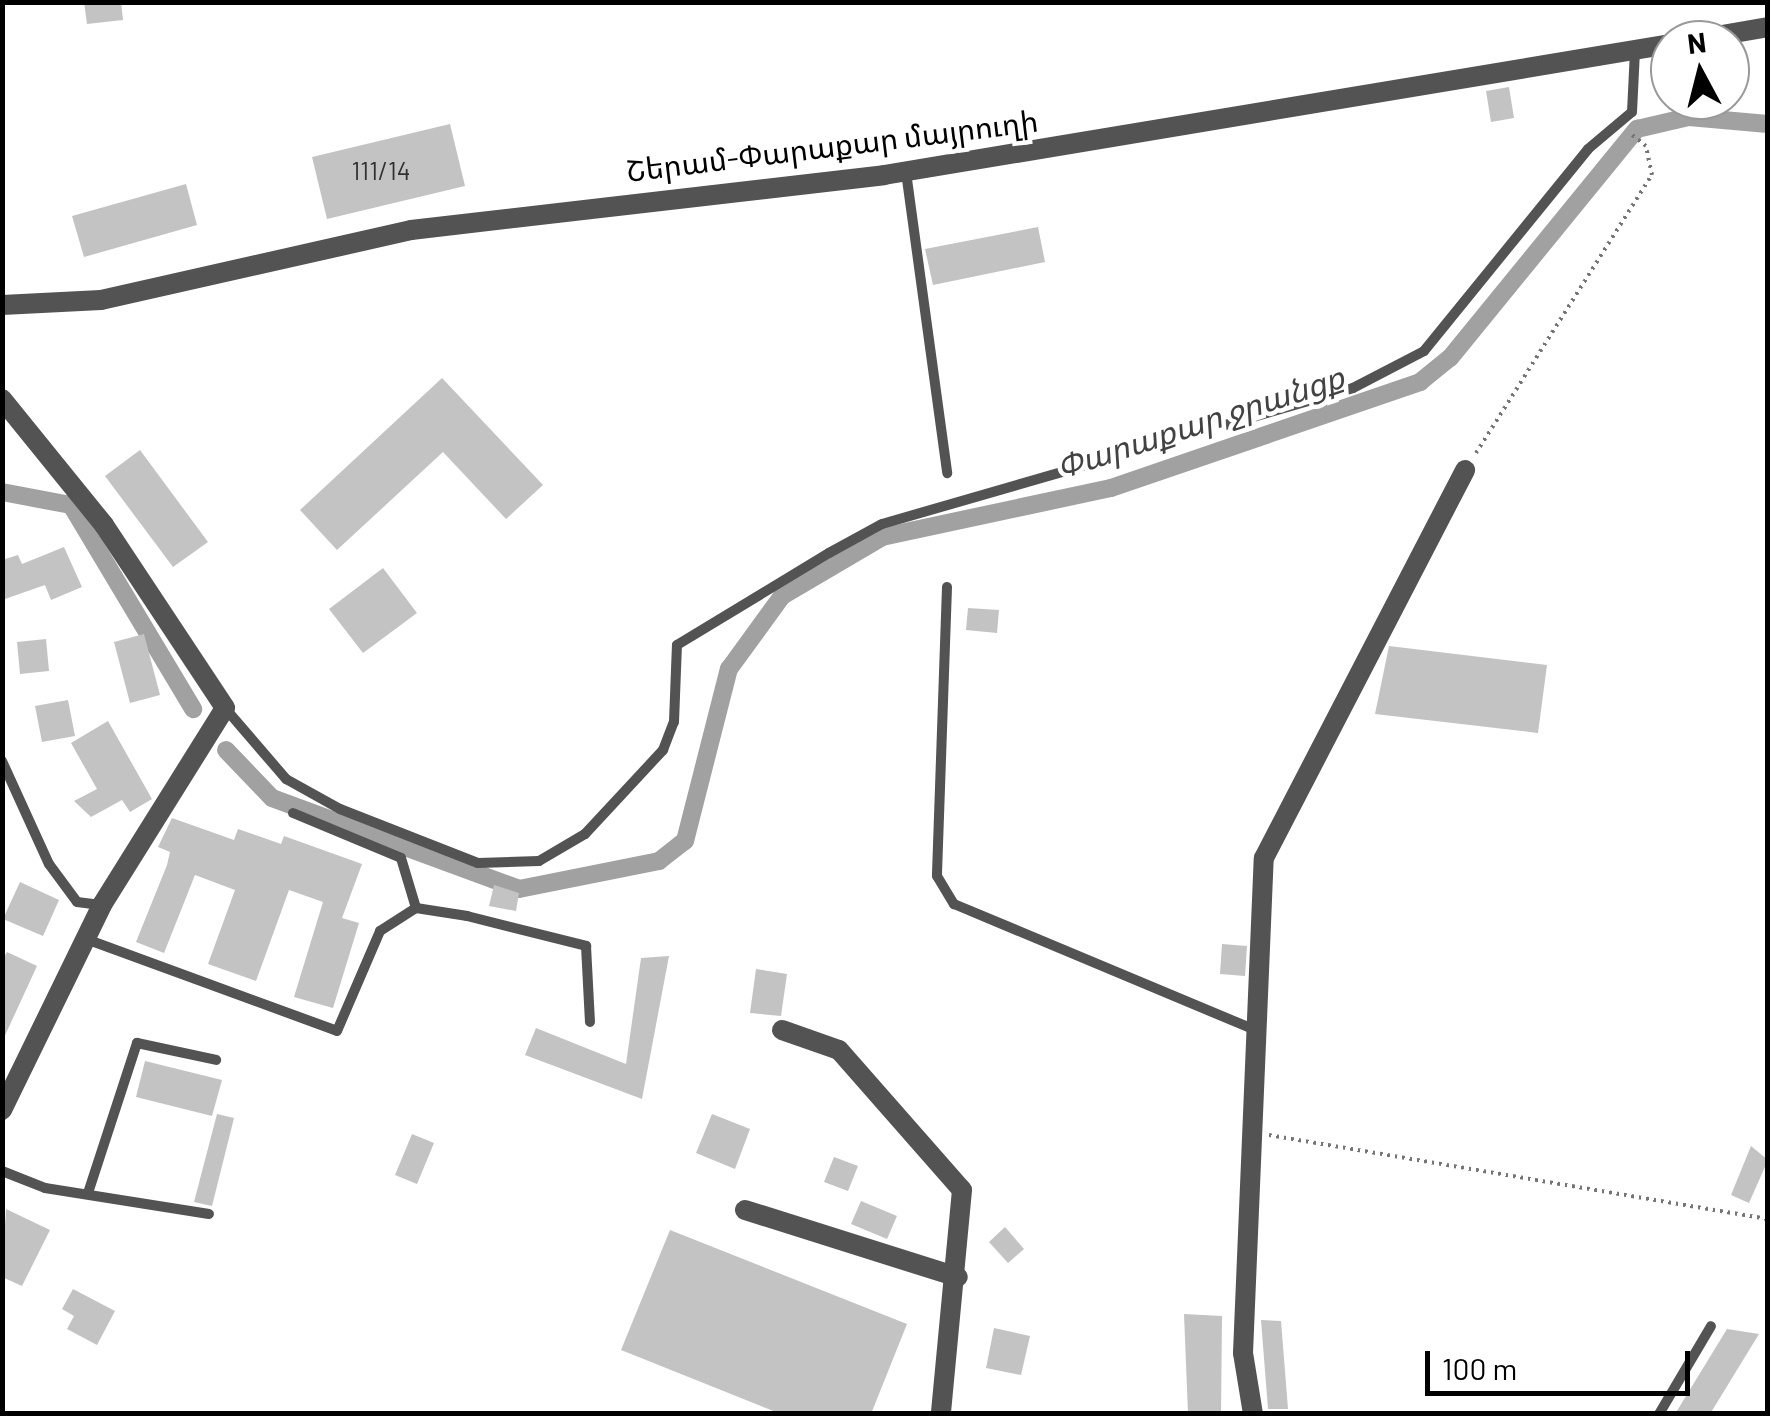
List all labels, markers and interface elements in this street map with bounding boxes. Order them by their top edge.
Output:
north arrow [1650,20,1750,120]
text: N [1685,24,1708,60]
street label: Շերամ-Փարաքար մայրուղի [624,102,1040,188]
house number: 111/14 [352,155,410,185]
water label: Փարաքար ջրանցք [1051,356,1349,486]
scale bar [1430,1331,1695,1393]
text: 100 m [1442,1350,1517,1386]

